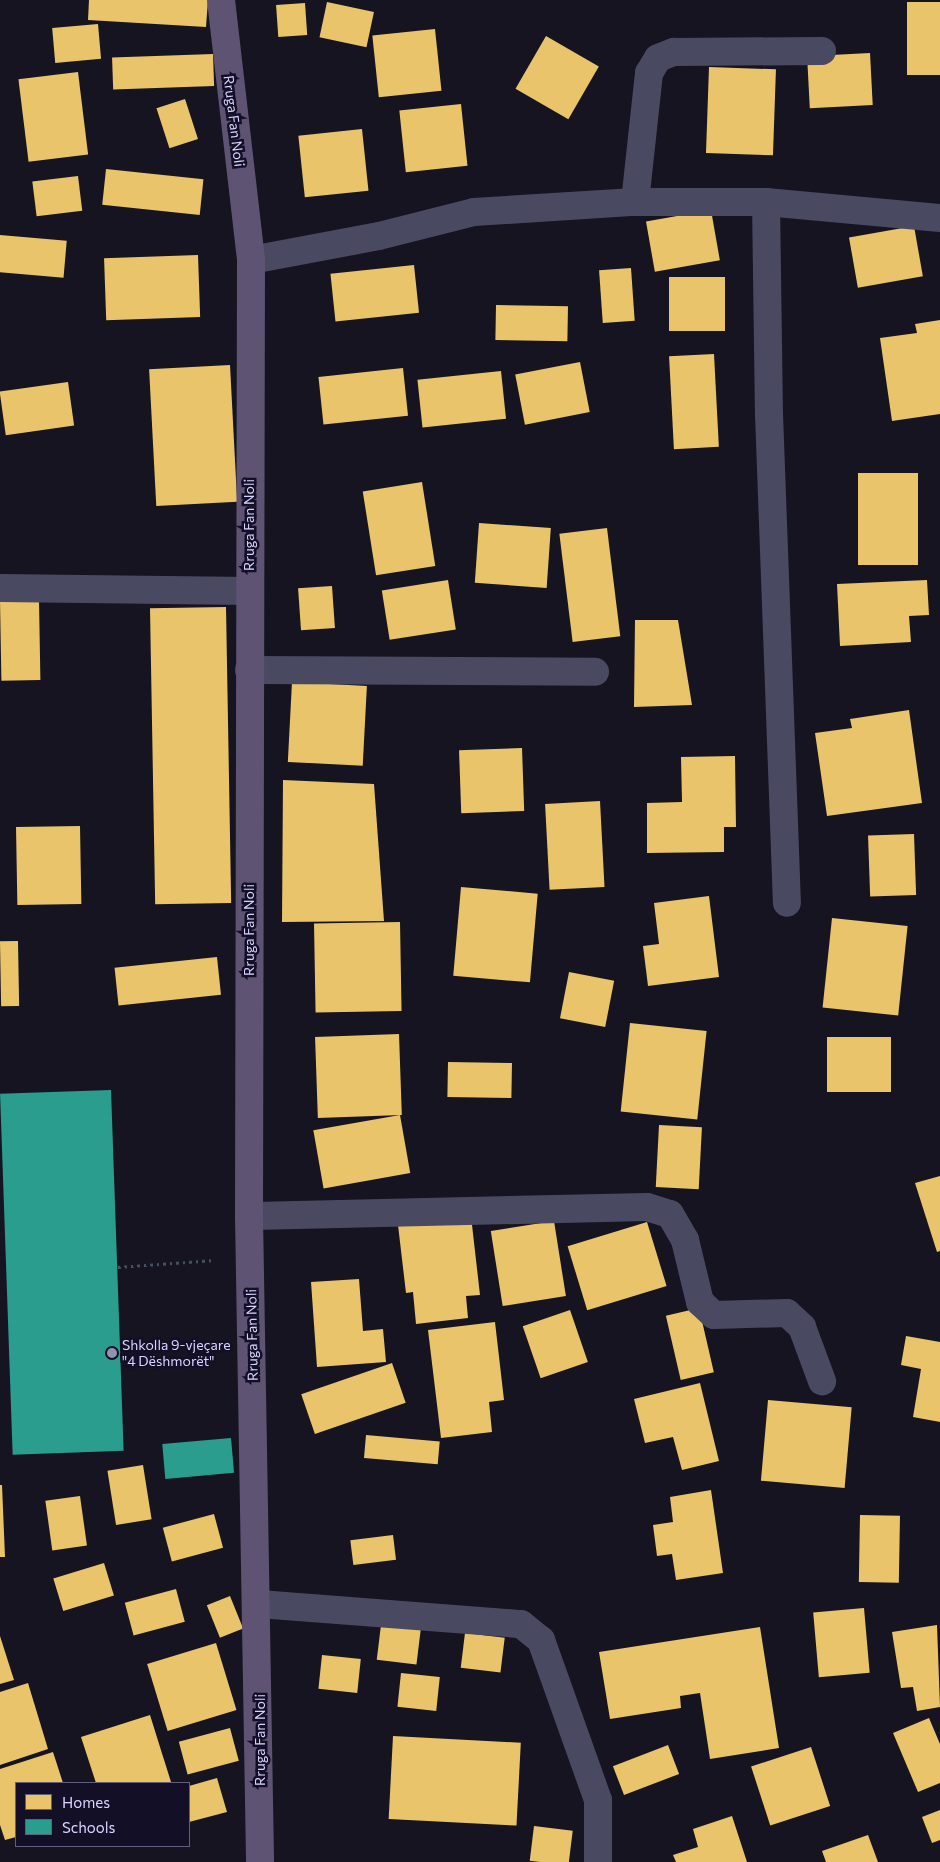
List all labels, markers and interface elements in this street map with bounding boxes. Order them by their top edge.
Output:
street label: Rruga Fan Noli [220,74,248,168]
street label: Rruga Fan Noli [241,479,257,571]
street label: Rruga Fan Noli [241,884,257,976]
street label: Rruga Fan Noli [243,1289,261,1381]
place label: Shkolla 9-vjeçare "4 Dëshmorët" [122,1337,231,1370]
marker: Shkolla 9-vjeçare "4 Dëshmorët" [106,1347,118,1359]
street label: Rruga Fan Noli [252,1694,268,1786]
legend [15,1782,190,1847]
text: Homes [62,1793,110,1811]
text: Schools [62,1818,115,1836]

